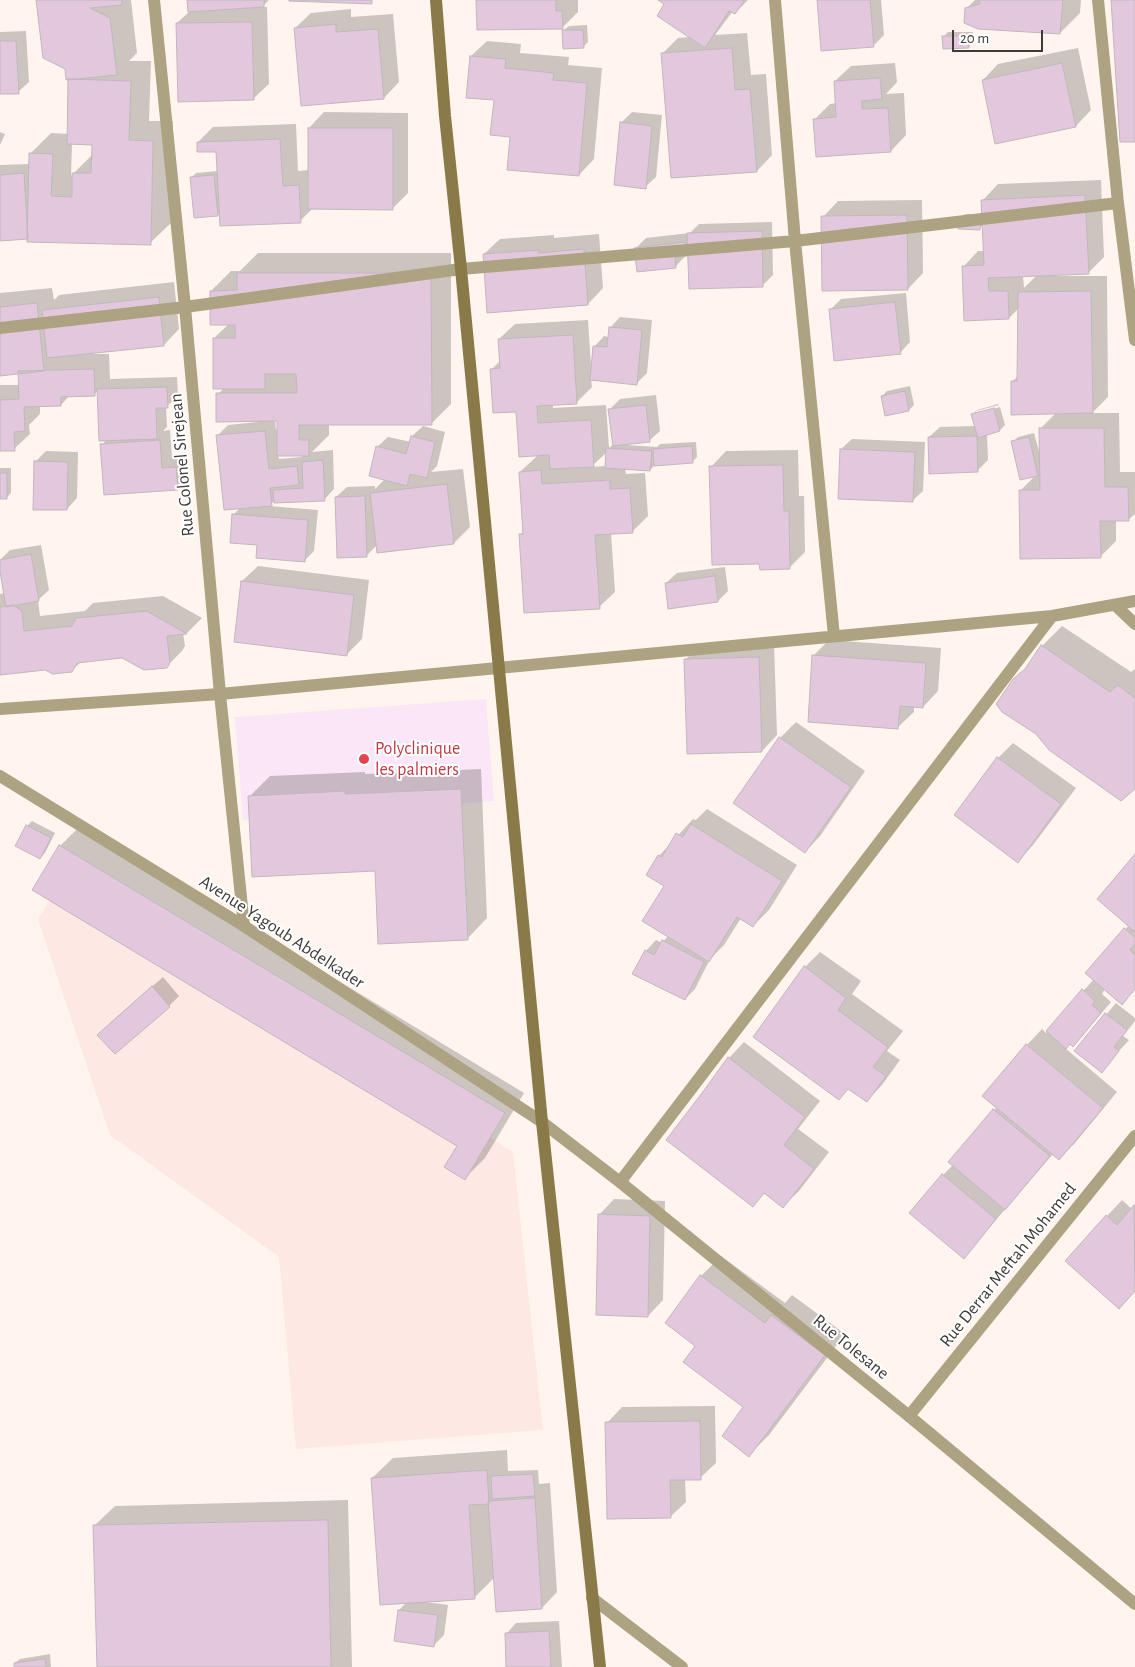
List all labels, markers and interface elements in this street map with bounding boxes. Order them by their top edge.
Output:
scale bar [955,20,1046,52]
text: 20 m [960,31,989,46]
street label: Rue Colonel Sirejean [165,393,199,537]
place label: Polyclinique les palmiers [375,738,460,781]
marker: Polyclinique les palmiers [357,752,371,766]
street label: Avenue Yagoub Abdelkader [195,871,369,993]
street label: Rue Derrar Meftah Mohamed [935,1179,1081,1351]
street label: Rue Tolesane [809,1310,893,1384]

